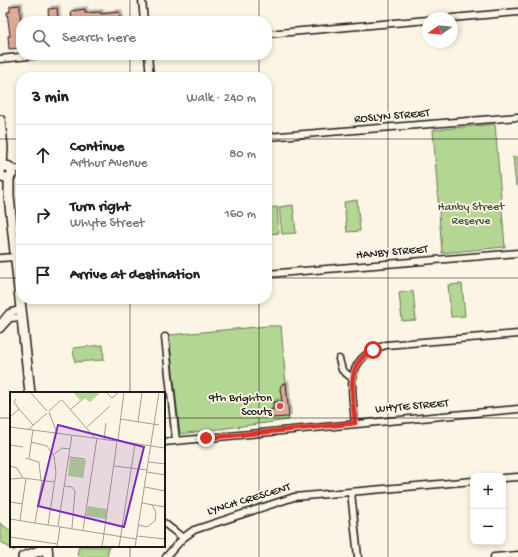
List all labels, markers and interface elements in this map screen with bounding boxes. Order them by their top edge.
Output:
north arrow [422,12,458,48]
search box [16,16,272,60]
icon: search [30,27,52,49]
text: Search here [62,29,136,47]
text: 3 min [32,88,69,108]
text: Walk · 240 m [187,91,256,106]
street label: ROSLYN STREET [354,107,432,127]
text: Continue [70,138,124,156]
icon: ahead [32,144,54,166]
text: 80 m [229,147,256,162]
text: Arthur Avenue [70,156,147,171]
text: Turn right [70,198,130,216]
park label: Hanby Street Reserve [438,201,505,229]
icon: right [32,204,54,226]
text: 160 m [224,207,256,222]
text: Whyte Street [70,216,144,231]
street label: HANBY STREET [355,243,430,263]
icon: arrive [32,264,54,286]
text: Arrive at destination [70,266,200,284]
route start [364,341,382,359]
inset map [10,392,165,547]
place label: 9th Brighton Scouts [208,392,273,420]
street label: WHYTE STREET [375,397,451,417]
marker: 9th Brighton Scouts [275,401,285,411]
route end [197,429,215,447]
map controls [470,473,506,545]
button: + [470,473,506,509]
street label: LYNCH CRESCENT [206,480,294,519]
button: − [470,509,506,545]

